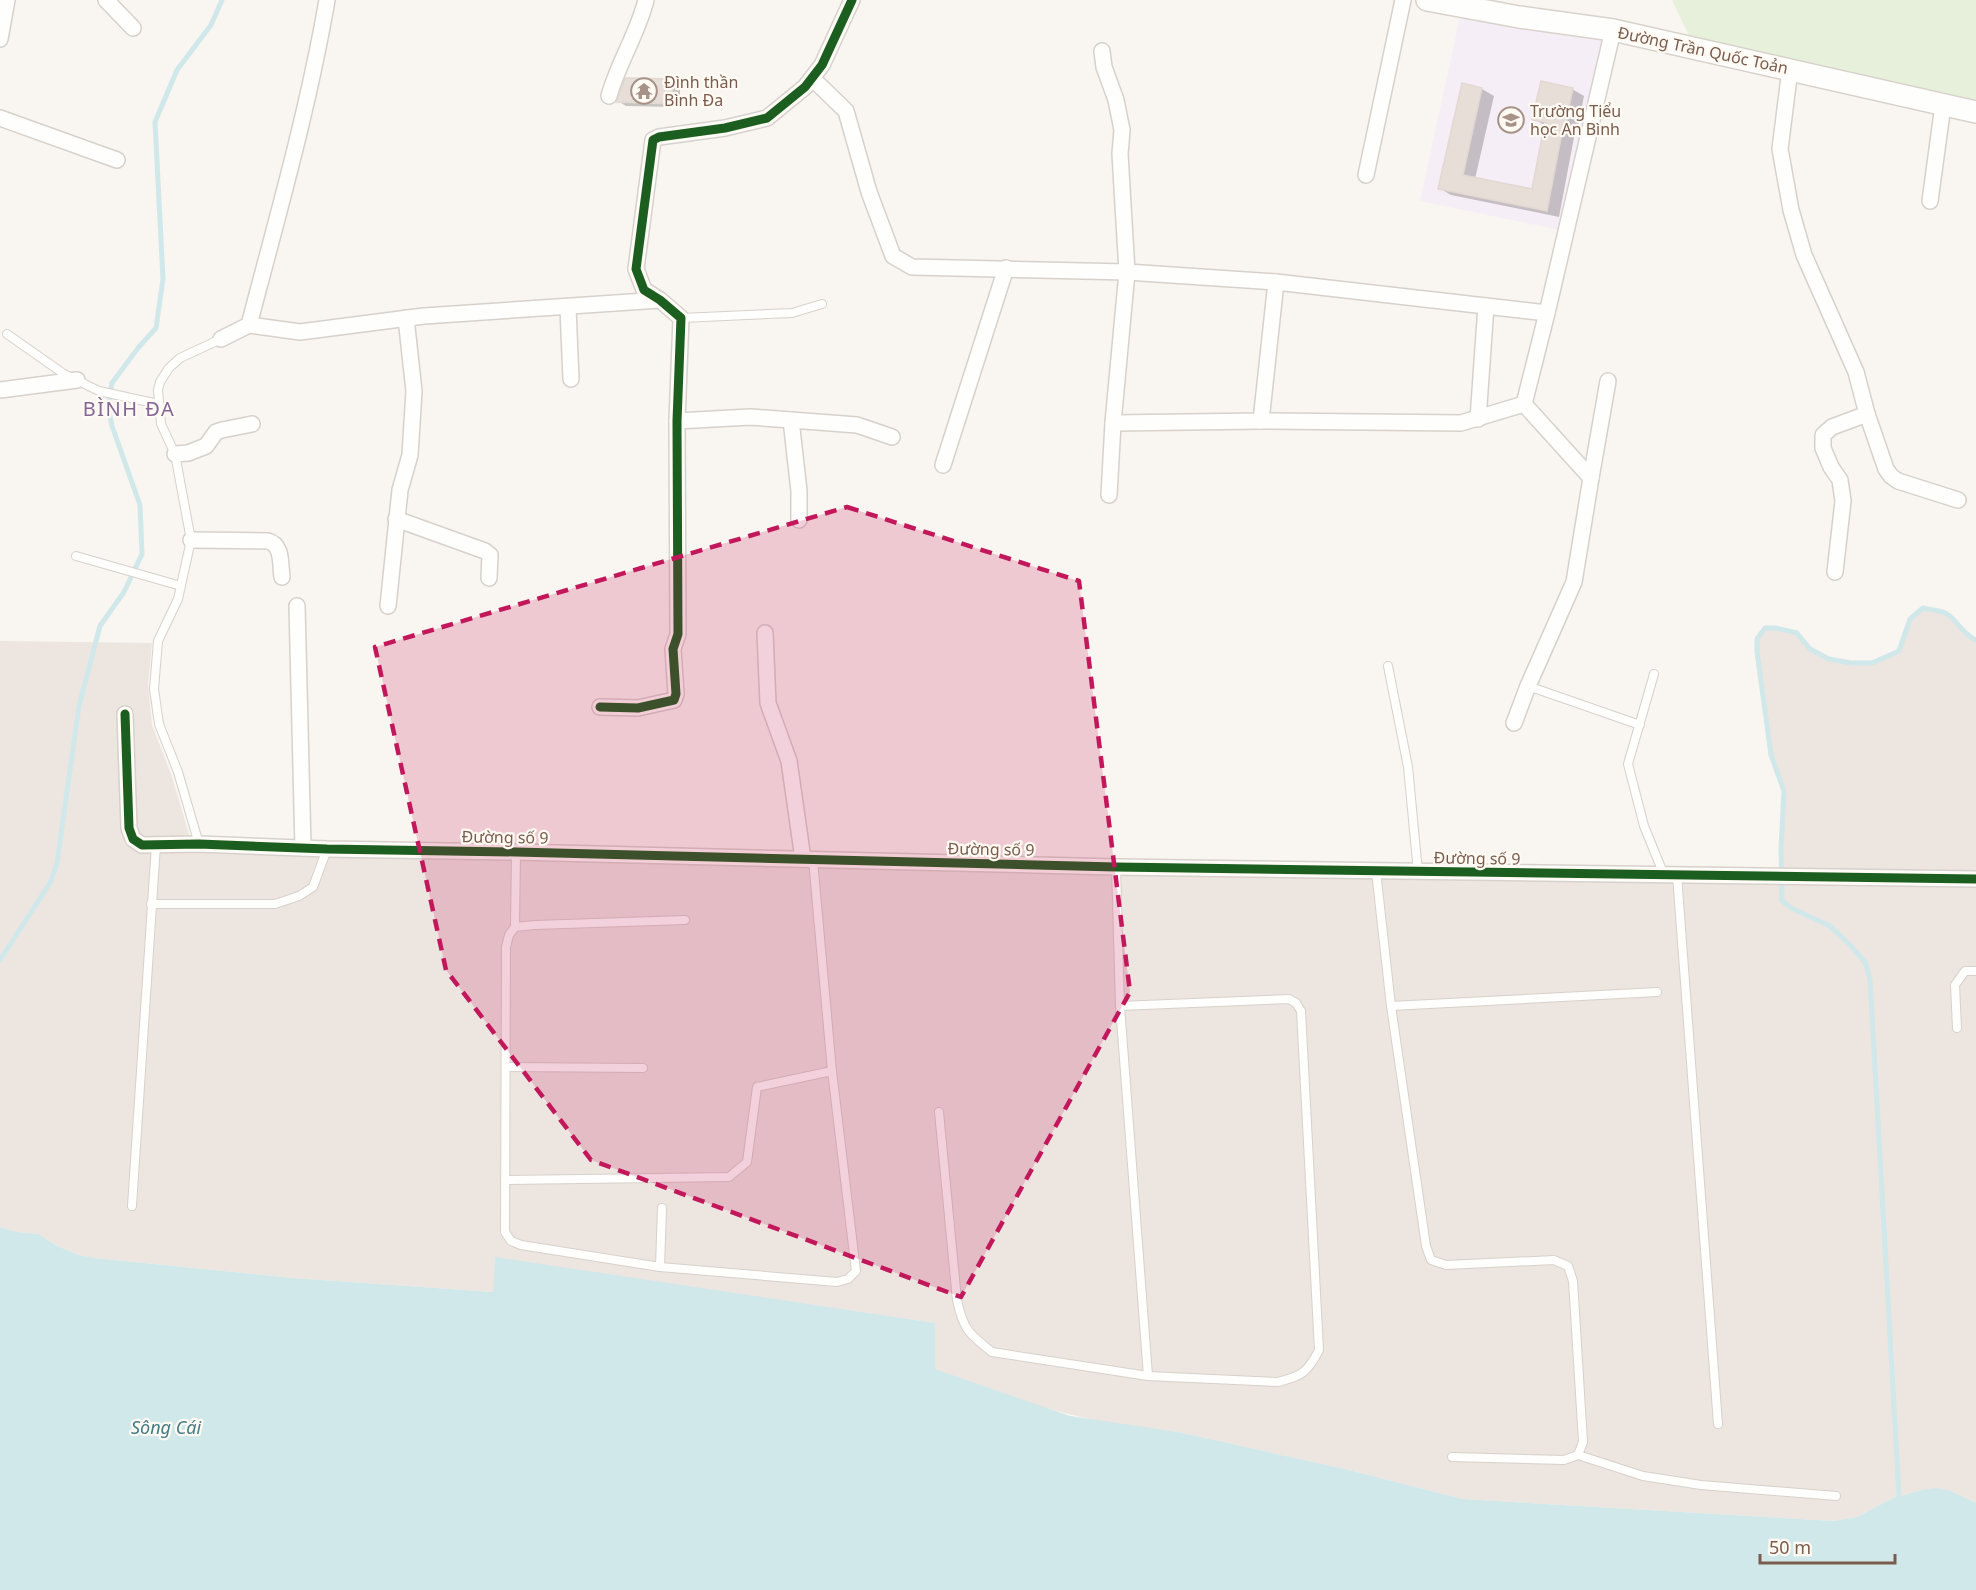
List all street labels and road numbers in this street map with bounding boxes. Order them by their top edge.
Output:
street label: Đường Trần Quốc Toản [1616,21,1790,79]
street label: Đường số 9 [461,825,549,849]
street label: Đường số 9 [947,837,1035,861]
street label: Đường số 9 [1433,846,1521,870]

